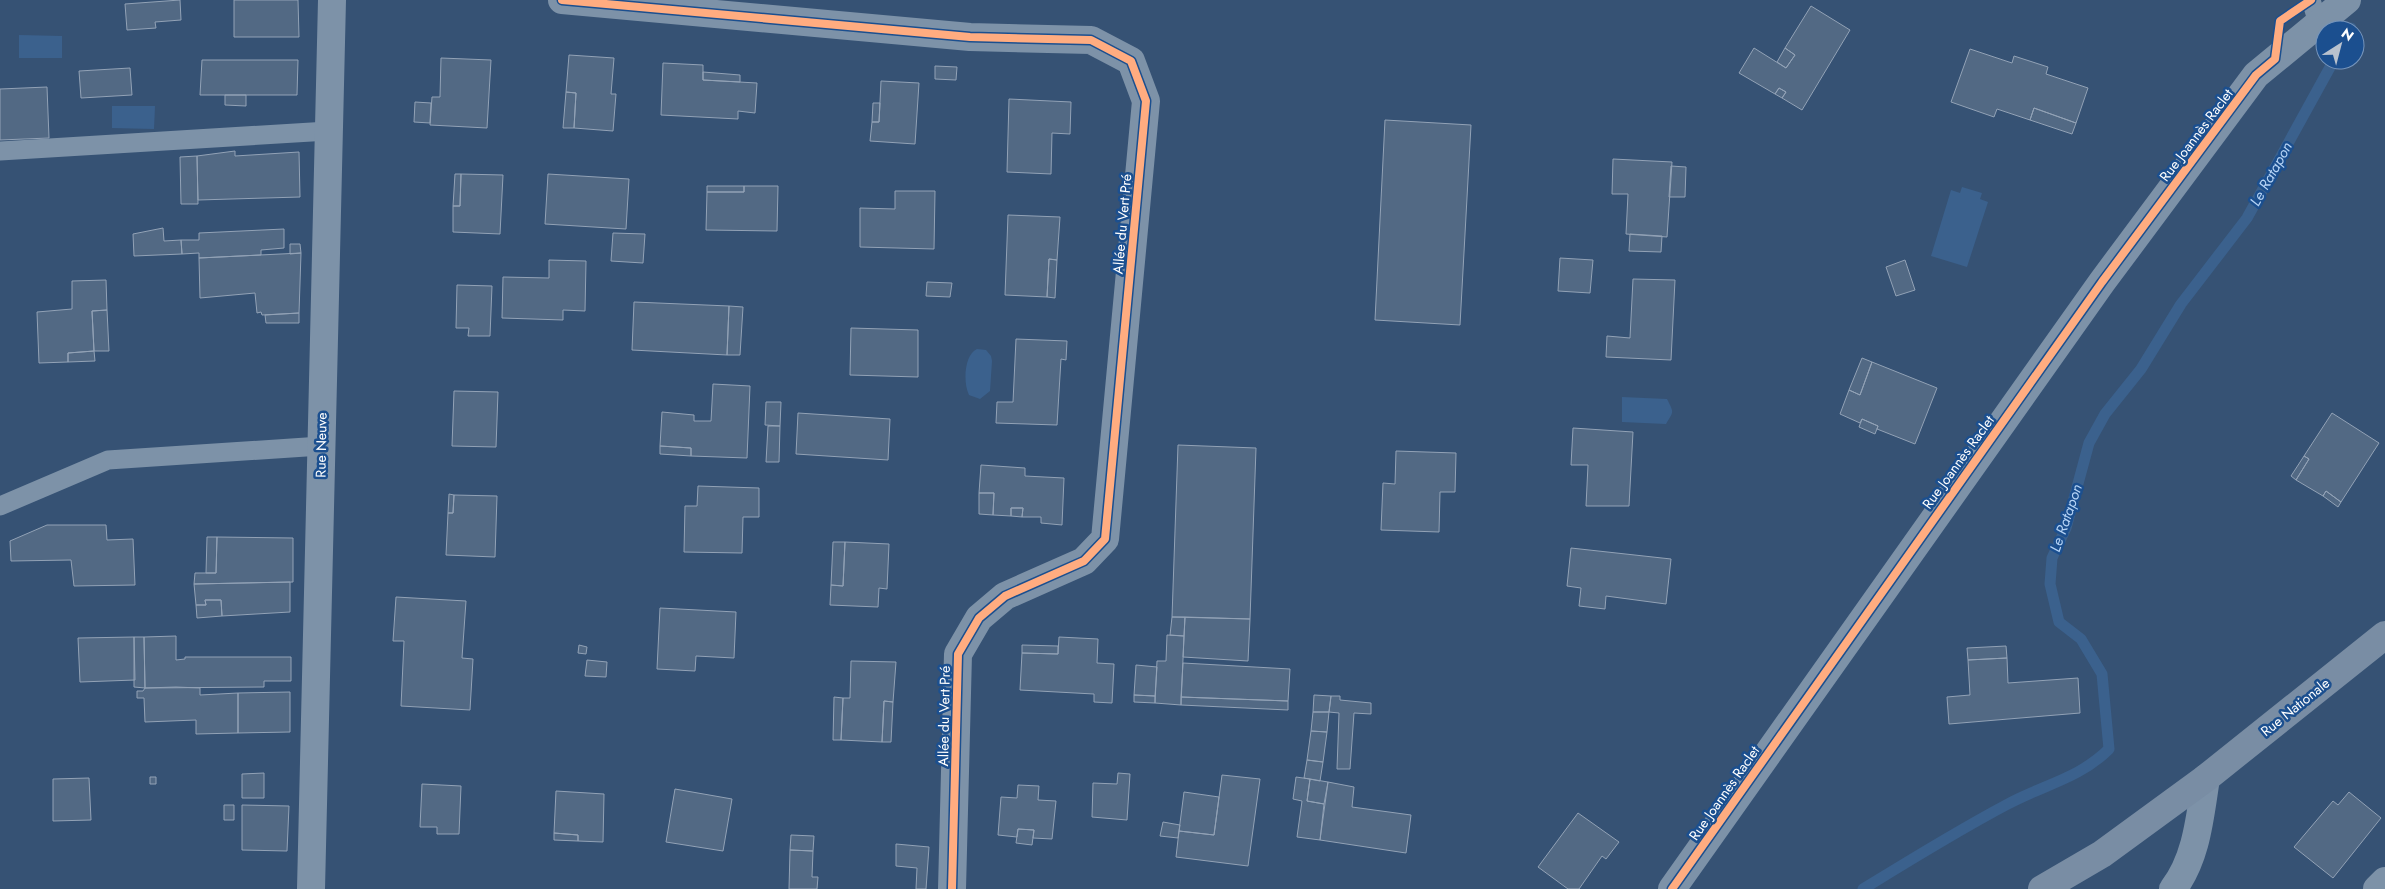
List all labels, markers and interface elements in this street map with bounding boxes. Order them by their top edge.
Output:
north arrow [2315,20,2365,70]
text: N [2337,23,2358,46]
street label: Rue Joannès Raclet [2155,84,2238,185]
water label: Le Ratapon [2244,138,2298,210]
street label: Allée du Vert Pré [1108,173,1136,275]
street label: Rue Joannès Raclet [1917,411,1999,513]
street label: Rue Neuve [310,412,332,478]
water label: Le Ratapon [2044,481,2088,555]
street label: Allée du Vert Pré [933,665,955,767]
street label: Rue Nationale [2256,673,2334,741]
street label: Rue Joannès Raclet [1684,741,1764,844]

